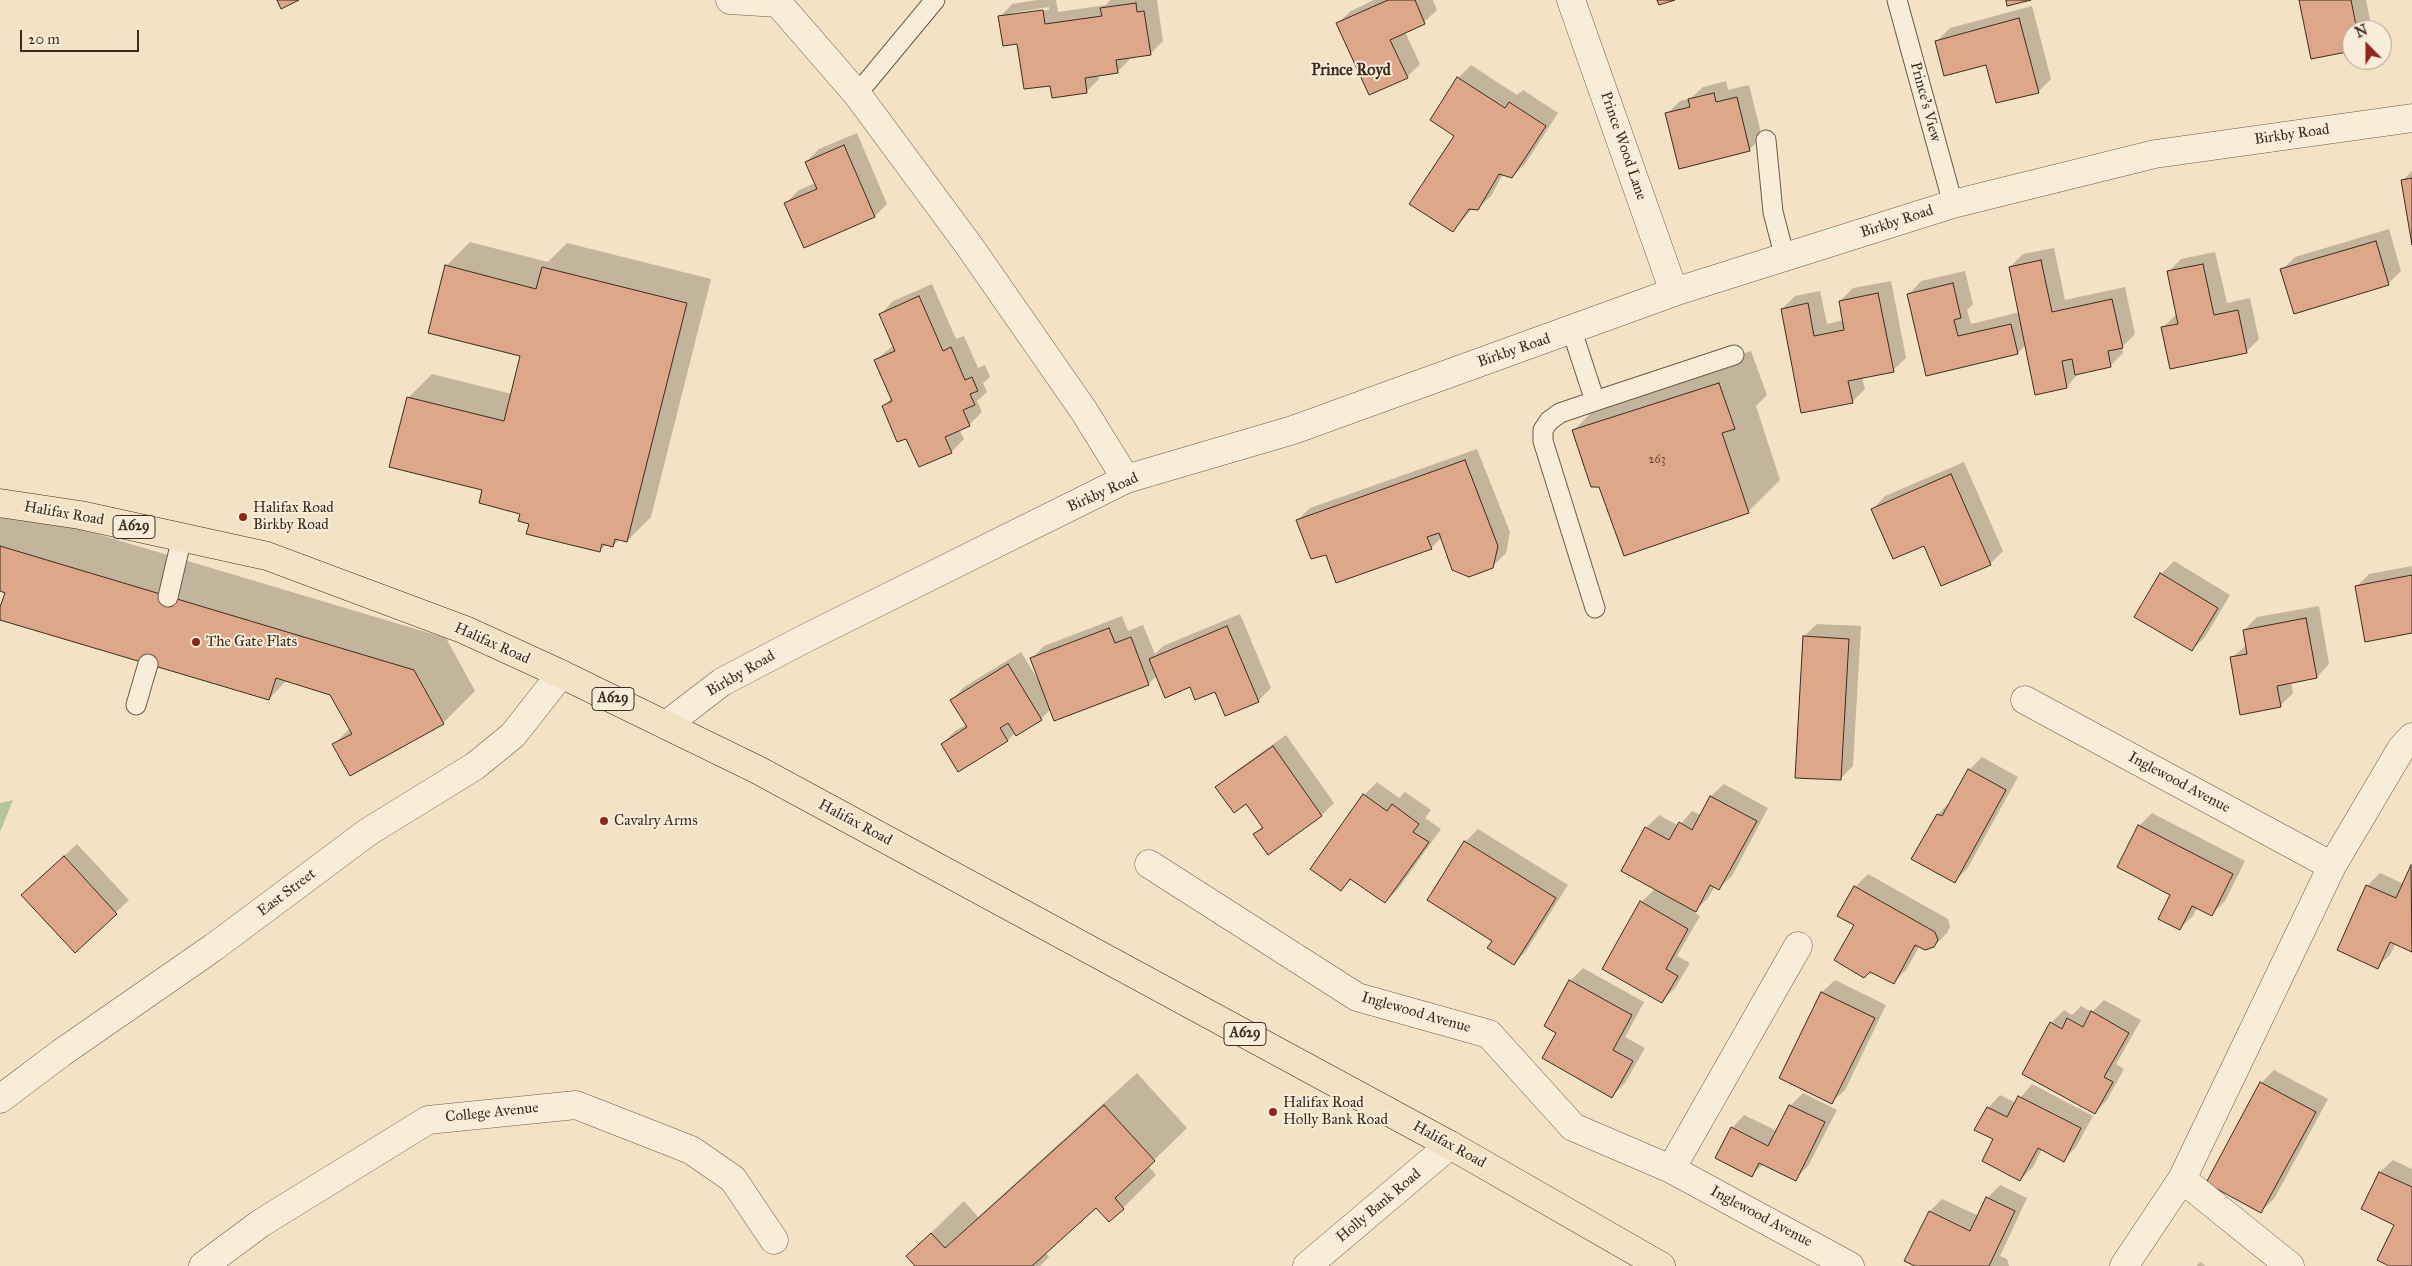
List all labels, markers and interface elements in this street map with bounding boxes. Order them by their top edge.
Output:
scale bar [22,20,141,52]
north arrow [2342,20,2392,70]
text: N [2353,21,2370,42]
text: 20 m [28,30,60,48]
street label: Prince's View [1906,60,1944,144]
district label: Prince Royd [1311,61,1391,81]
street label: Prince Wood Lane [1596,89,1650,203]
street label: Birkby Road [2253,121,2331,149]
street label: Birkby Road [1858,202,1936,242]
street label: Birkby Road [1475,330,1553,372]
house number: 263 [1649,453,1665,467]
street label: Birkby Road [1065,469,1141,517]
street label: Halifax Road [23,498,105,530]
place label: Halifax Road Birkby Road [253,499,334,534]
marker: Halifax Road Birkby Road [237,511,249,523]
road number: A629 [113,516,155,538]
street label: Halifax Road [451,619,533,669]
place label: The Gate Flats [206,633,297,651]
marker: The Gate Flats [190,636,202,648]
street label: Birkby Road [704,647,778,701]
road number: A629 [592,688,634,711]
street label: Inglewood Avenue [2125,749,2233,817]
street label: Halifax Road [815,796,895,850]
place label: Cavalry Arms [614,812,698,830]
marker: Cavalry Arms [598,815,610,827]
street label: East Street [254,865,320,921]
street label: Inglewood Avenue [1359,989,1473,1037]
road number: A629 [1224,1022,1266,1046]
place label: Halifax Road Holly Bank Road [1283,1094,1388,1129]
street label: College Avenue [444,1099,540,1127]
marker: Halifax Road Holly Bank Road [1267,1106,1279,1118]
street label: Halifax Road [1409,1118,1489,1172]
street label: Holly Bank Road [1333,1165,1425,1247]
street label: Inglewood Avenue [1707,1183,1815,1251]

